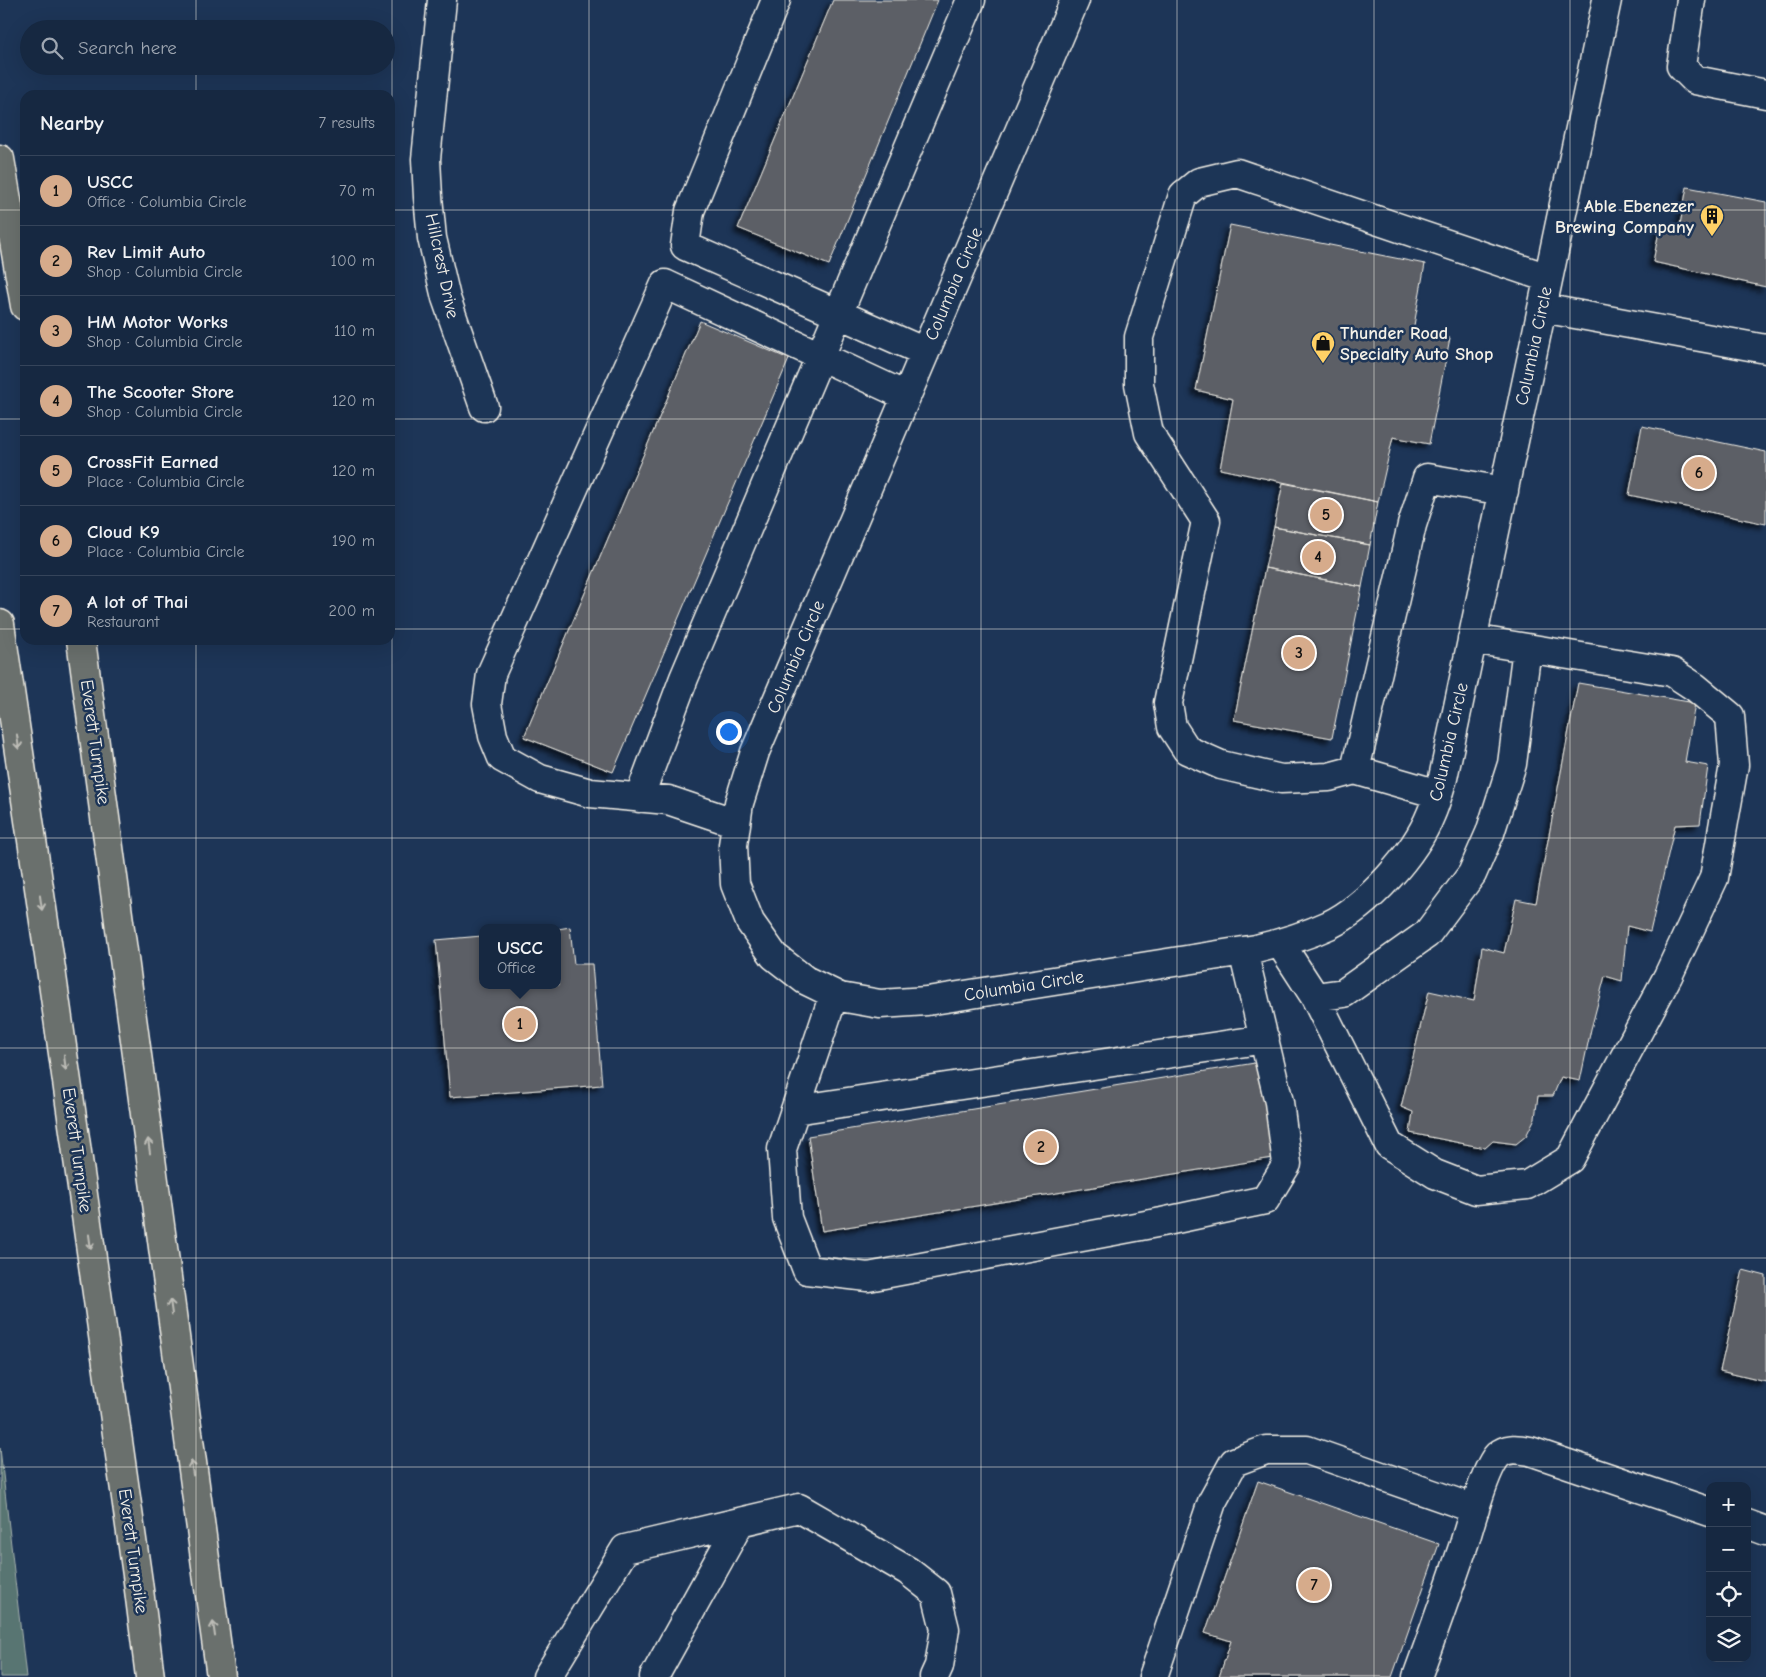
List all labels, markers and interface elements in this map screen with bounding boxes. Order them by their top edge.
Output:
search box [20,20,395,75]
icon: search [38,34,66,62]
text: Search here [78,37,177,59]
text: Nearby [40,111,104,135]
text: 7 results [318,114,375,132]
text: USCC [87,171,133,193]
text: 1 [53,182,59,200]
text: 70 m [339,182,375,200]
text: Office · Columbia Circle [87,193,247,211]
place label: Able Ebenezer Brewing Company [1555,196,1695,238]
building icon: Able Ebenezer Brewing Company [1699,203,1725,237]
street label: Hillcrest Drive [421,212,463,320]
street label: Columbia Circle [921,224,987,344]
text: Rev Limit Auto [87,241,205,263]
text: 2 [52,252,60,270]
text: 100 m [331,252,375,270]
text: Shop · Columbia Circle [87,263,242,281]
street label: Columbia Circle [1511,285,1557,407]
text: HM Motor Works [87,311,228,333]
text: 3 [52,322,60,340]
text: 110 m [334,322,375,340]
place label: Thunder Road Specialty Auto Shop [1340,323,1493,365]
shop icon: Thunder Road Specialty Auto Shop [1310,330,1336,364]
text: Shop · Columbia Circle [87,333,242,351]
text: The Scooter Store [87,381,234,403]
text: 4 [52,392,60,410]
text: 120 m [332,392,375,410]
text: Shop · Columbia Circle [87,403,242,421]
text: CrossFit Earned [87,451,219,473]
pin: 6 [1683,454,1715,492]
text: 5 [52,462,60,480]
text: 120 m [332,462,375,480]
text: Place · Columbia Circle [87,473,245,491]
pin: 5 [1310,496,1342,534]
text: Cloud K9 [87,521,160,543]
text: 6 [52,532,60,550]
text: 190 m [332,532,375,550]
pin: 4 [1302,538,1334,576]
text: Place · Columbia Circle [87,543,245,561]
text: A lot of Thai [87,591,188,613]
street label: Columbia Circle [763,597,829,717]
text: 7 [52,602,60,620]
text: 200 m [329,602,375,620]
text: Restaurant [87,613,159,631]
pin: 3 [1283,634,1315,672]
street label: Everett Turnpike [76,678,114,806]
street label: Columbia Circle [1425,681,1473,803]
your location [716,719,742,745]
one-way arrow [13,734,23,750]
one-way arrow [37,894,47,910]
popup [479,924,561,989]
text: USCC [497,937,543,959]
text: Office [497,959,536,977]
street label: Columbia Circle [963,966,1085,1006]
pin: 1 [504,1005,536,1043]
one-way arrow [60,1055,70,1071]
street label: Everett Turnpike [58,1086,96,1214]
pin: 2 [1025,1128,1057,1166]
one-way arrow [144,1138,154,1154]
one-way arrow [85,1233,95,1249]
one-way arrow [166,1299,176,1315]
one-way arrow [187,1460,197,1476]
map controls [1706,1482,1751,1662]
button: + [1706,1482,1751,1527]
street label: Everett Turnpike [114,1487,152,1615]
button: − [1706,1527,1751,1572]
pin: 7 [1298,1566,1330,1604]
button: locate [1706,1572,1751,1617]
button: layers [1706,1617,1751,1662]
one-way arrow [209,1621,219,1637]

